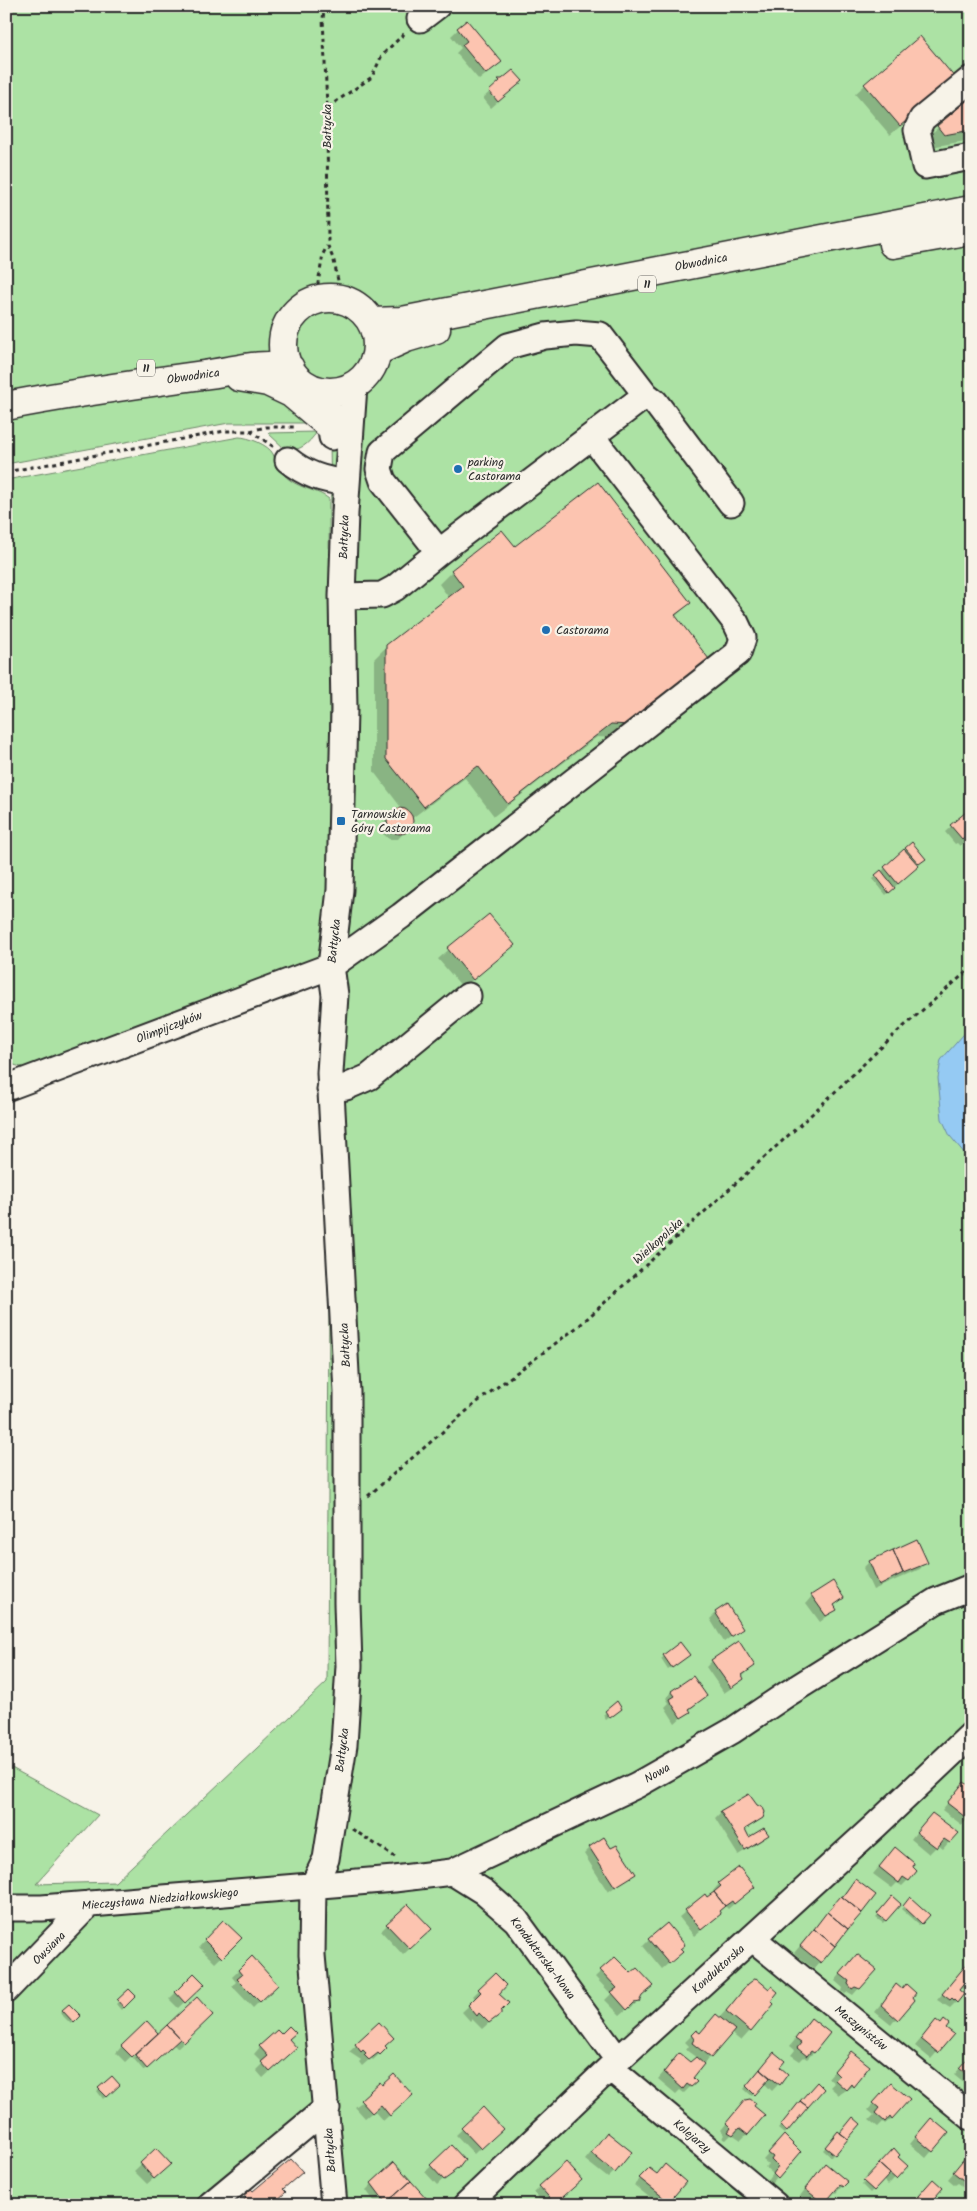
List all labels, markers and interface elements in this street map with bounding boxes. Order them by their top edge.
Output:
street label: Bałtycka [318,103,337,148]
street label: Obwodnica [673,248,729,277]
road number: 11 [638,276,656,292]
road number: 11 [137,359,155,376]
street label: Obwodnica [165,363,221,390]
place label: parking Castorama [467,453,521,486]
marker: parking Castorama [452,463,464,475]
street label: Bałtycka [334,514,355,560]
place label: Castorama [556,621,609,640]
marker: Castorama [540,624,552,636]
place label: Tarnowskie Góry Castorama [351,805,431,838]
marker: Tarnowskie Góry Castorama [335,815,347,827]
street label: Bałtycka [323,918,346,964]
street label: Olimpijczyków [133,1006,206,1049]
street label: Wielkopolska [629,1213,688,1269]
street label: Bałtycka [335,1322,356,1368]
street label: Bałtycka [330,1726,355,1773]
street label: Nowa [641,1758,674,1788]
street label: Mieczysława Niedziałkowskiego [81,1883,239,1916]
street label: Konduktorska-Nowa [505,1913,580,2004]
street label: Owsiana [28,1927,71,1970]
street label: Konduktorska [687,1940,750,1999]
street label: Maszynistów [830,2001,892,2056]
street label: Kolejarzy [669,2115,715,2158]
street label: Bałtycka [319,2127,342,2173]

